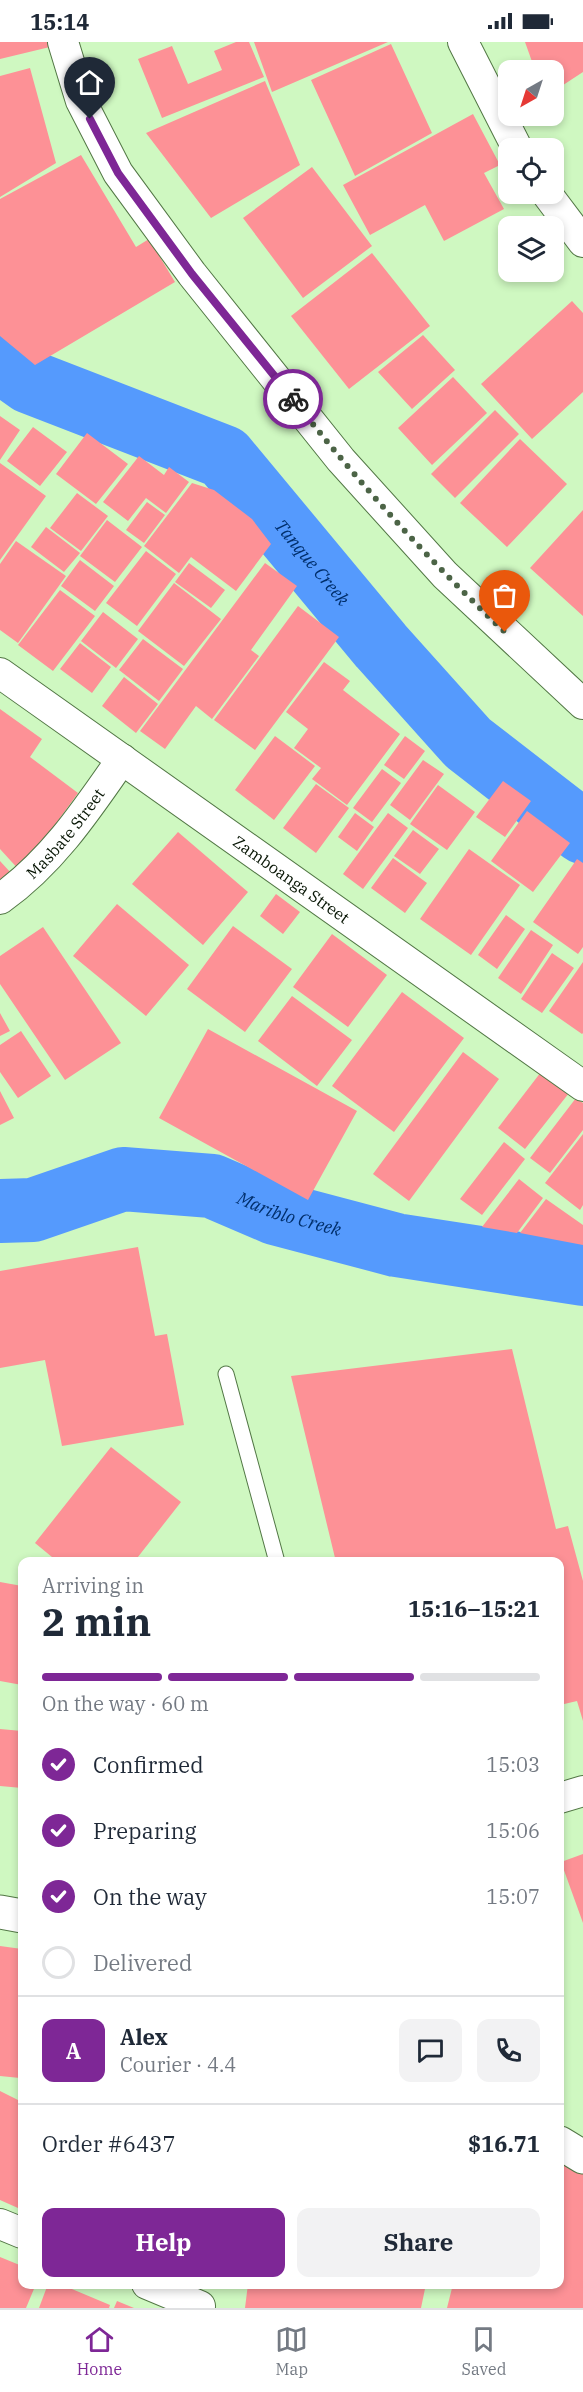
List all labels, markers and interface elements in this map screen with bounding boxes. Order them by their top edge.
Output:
text: 15:14 [30,7,89,36]
pin [64,57,115,119]
north arrow [498,60,564,126]
map controls [498,60,564,282]
icon: home [73,66,106,99]
button: locate [498,138,564,204]
button: layers [498,216,564,282]
courier [263,369,323,429]
icon: bike [277,383,310,416]
water label: Tanque Creek [270,514,355,611]
pin [479,570,530,632]
icon: bag [488,579,521,612]
street label: Masbate Street [22,784,109,883]
street label: Zamboanga Street [229,831,354,928]
water label: Mariblo Creek [233,1186,344,1241]
text: Arriving in [42,1572,144,1599]
text: 15:16–15:21 [408,1594,540,1623]
text: 2 min [42,1596,151,1647]
text: On the way · 60 m [42,1690,209,1717]
icon: check [42,1748,75,1781]
text: Confirmed [93,1750,204,1779]
text: 15:03 [486,1751,540,1778]
icon: check [42,1814,75,1847]
text: Preparing [93,1816,197,1845]
text: 15:06 [486,1817,540,1844]
icon: check [42,1880,75,1913]
text: On the way [93,1882,207,1911]
text: 15:07 [486,1883,540,1910]
text: Delivered [93,1948,192,1977]
button: chat [399,2019,462,2082]
button: phone [477,2019,540,2082]
text: Alex [120,2022,168,2051]
text: A [66,2036,81,2065]
text: Courier · 4.4 [120,2051,236,2078]
text: Order #6437 [42,2129,176,2158]
text: $16.71 [468,2129,540,2158]
button: Help [42,2208,285,2277]
button: Share [297,2208,540,2277]
tab: Home [77,2323,122,2379]
tab: Map [275,2323,308,2379]
tab: Saved [462,2323,506,2379]

